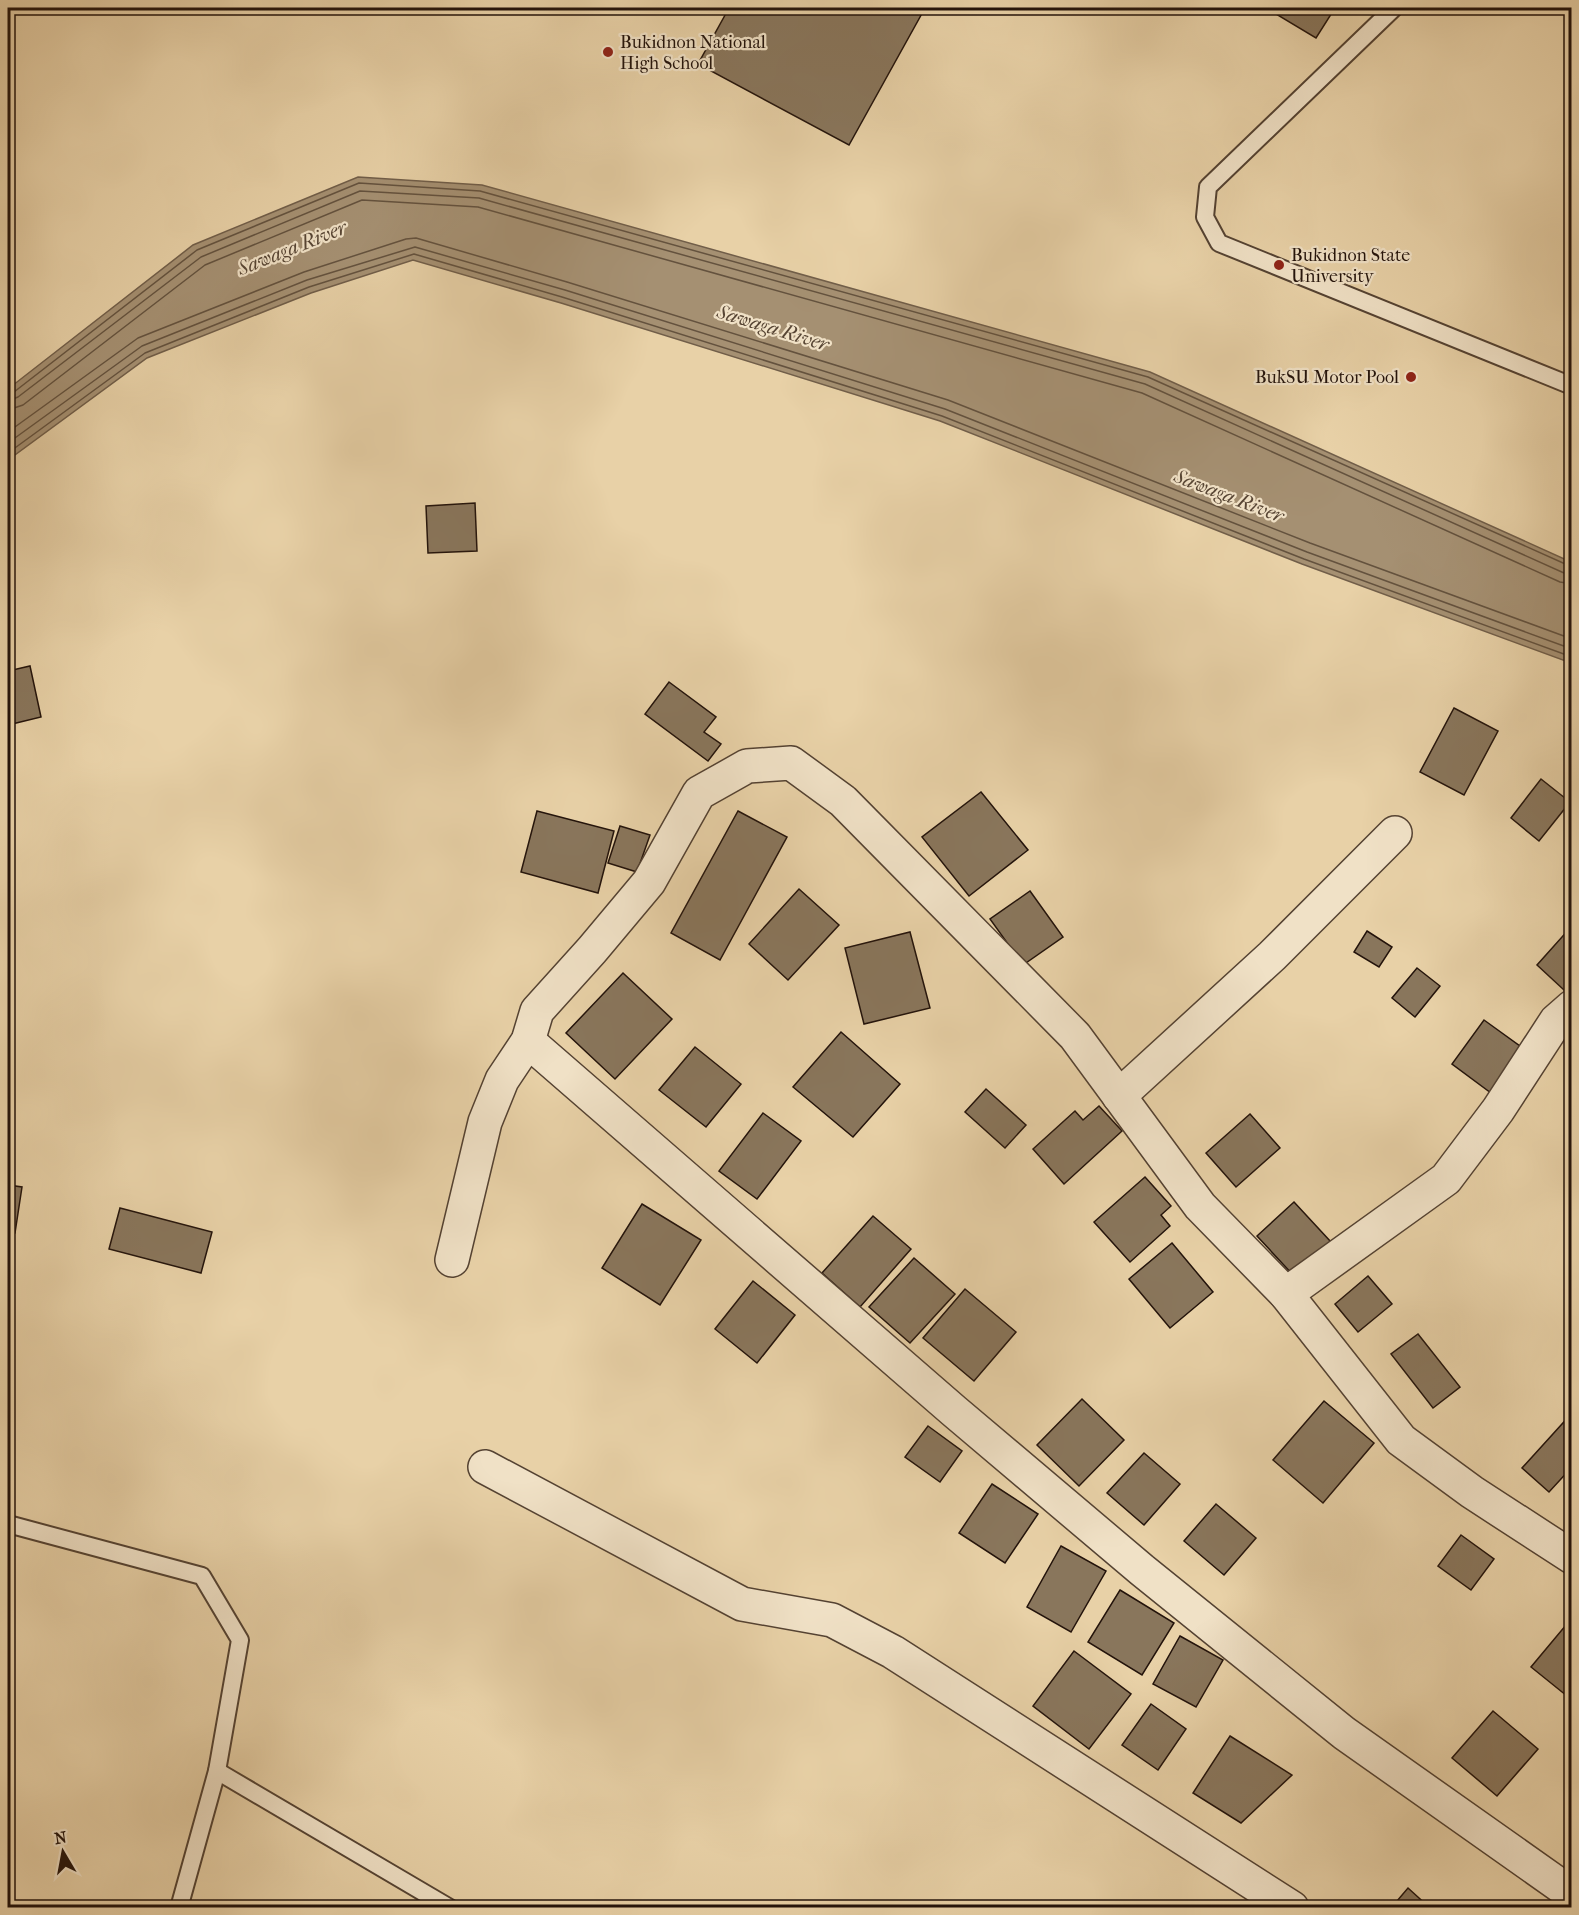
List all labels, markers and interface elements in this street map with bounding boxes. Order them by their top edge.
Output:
place label: Bukidnon National High School [620,32,766,74]
marker: Bukidnon National High School [601,45,615,59]
water label: Sawaga River [233,215,352,281]
place label: Bukidnon State University [1291,245,1410,287]
marker: Bukidnon State University [1272,258,1286,272]
water label: Sawaga River [713,300,834,356]
place label: BukSU Motor Pool [1255,367,1399,388]
marker: BukSU Motor Pool [1404,370,1418,384]
water label: Sawaga River [1170,464,1289,528]
north arrow [33,1822,93,1882]
text: N [53,1827,69,1848]

